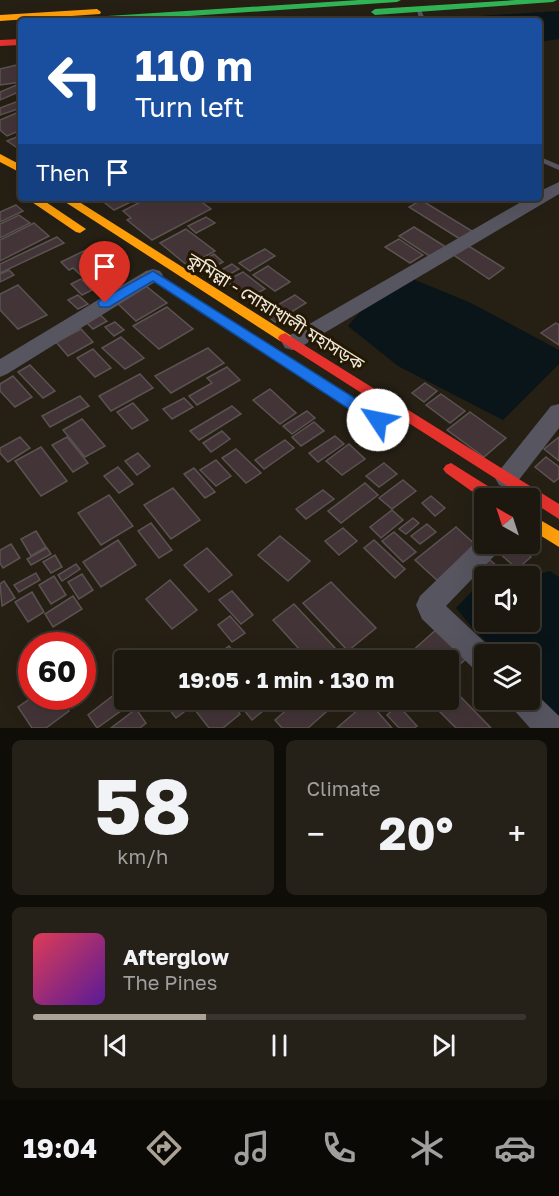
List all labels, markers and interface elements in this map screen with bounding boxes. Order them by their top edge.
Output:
text: 110 m [135,40,253,90]
icon: left [36,42,114,120]
text: Turn left [135,91,244,123]
icon: arrive [101,156,134,189]
text: Then [36,159,89,186]
pin [79,241,130,303]
street label: কুমিল্লা - নোয়াখালী মহাসড়ক [182,247,369,376]
icon: arrive [88,250,121,283]
position arrow [346,388,410,452]
north arrow [474,488,540,554]
map controls [474,488,540,710]
button: sound [474,566,540,632]
speed limit sign: 60 [18,632,96,710]
button: layers [474,644,540,710]
text: 19:05 · 1 min · 130 m [179,666,394,693]
text: 58 [94,758,192,851]
text: Climate [307,776,380,800]
text: 20° [379,806,453,860]
text: − [307,814,325,853]
text: + [508,814,526,853]
text: km/h [117,844,168,868]
text: Afterglow [123,943,229,970]
text: The Pines [123,970,217,994]
icon: previous [99,1029,132,1062]
icon: pause [263,1029,296,1062]
icon: next [427,1029,460,1062]
icon: directions [143,1127,185,1169]
icon: music [231,1127,273,1169]
icon: phone [318,1127,360,1169]
icon: climate [406,1127,448,1169]
icon: car [494,1127,536,1169]
text: 19:04 [23,1132,97,1164]

